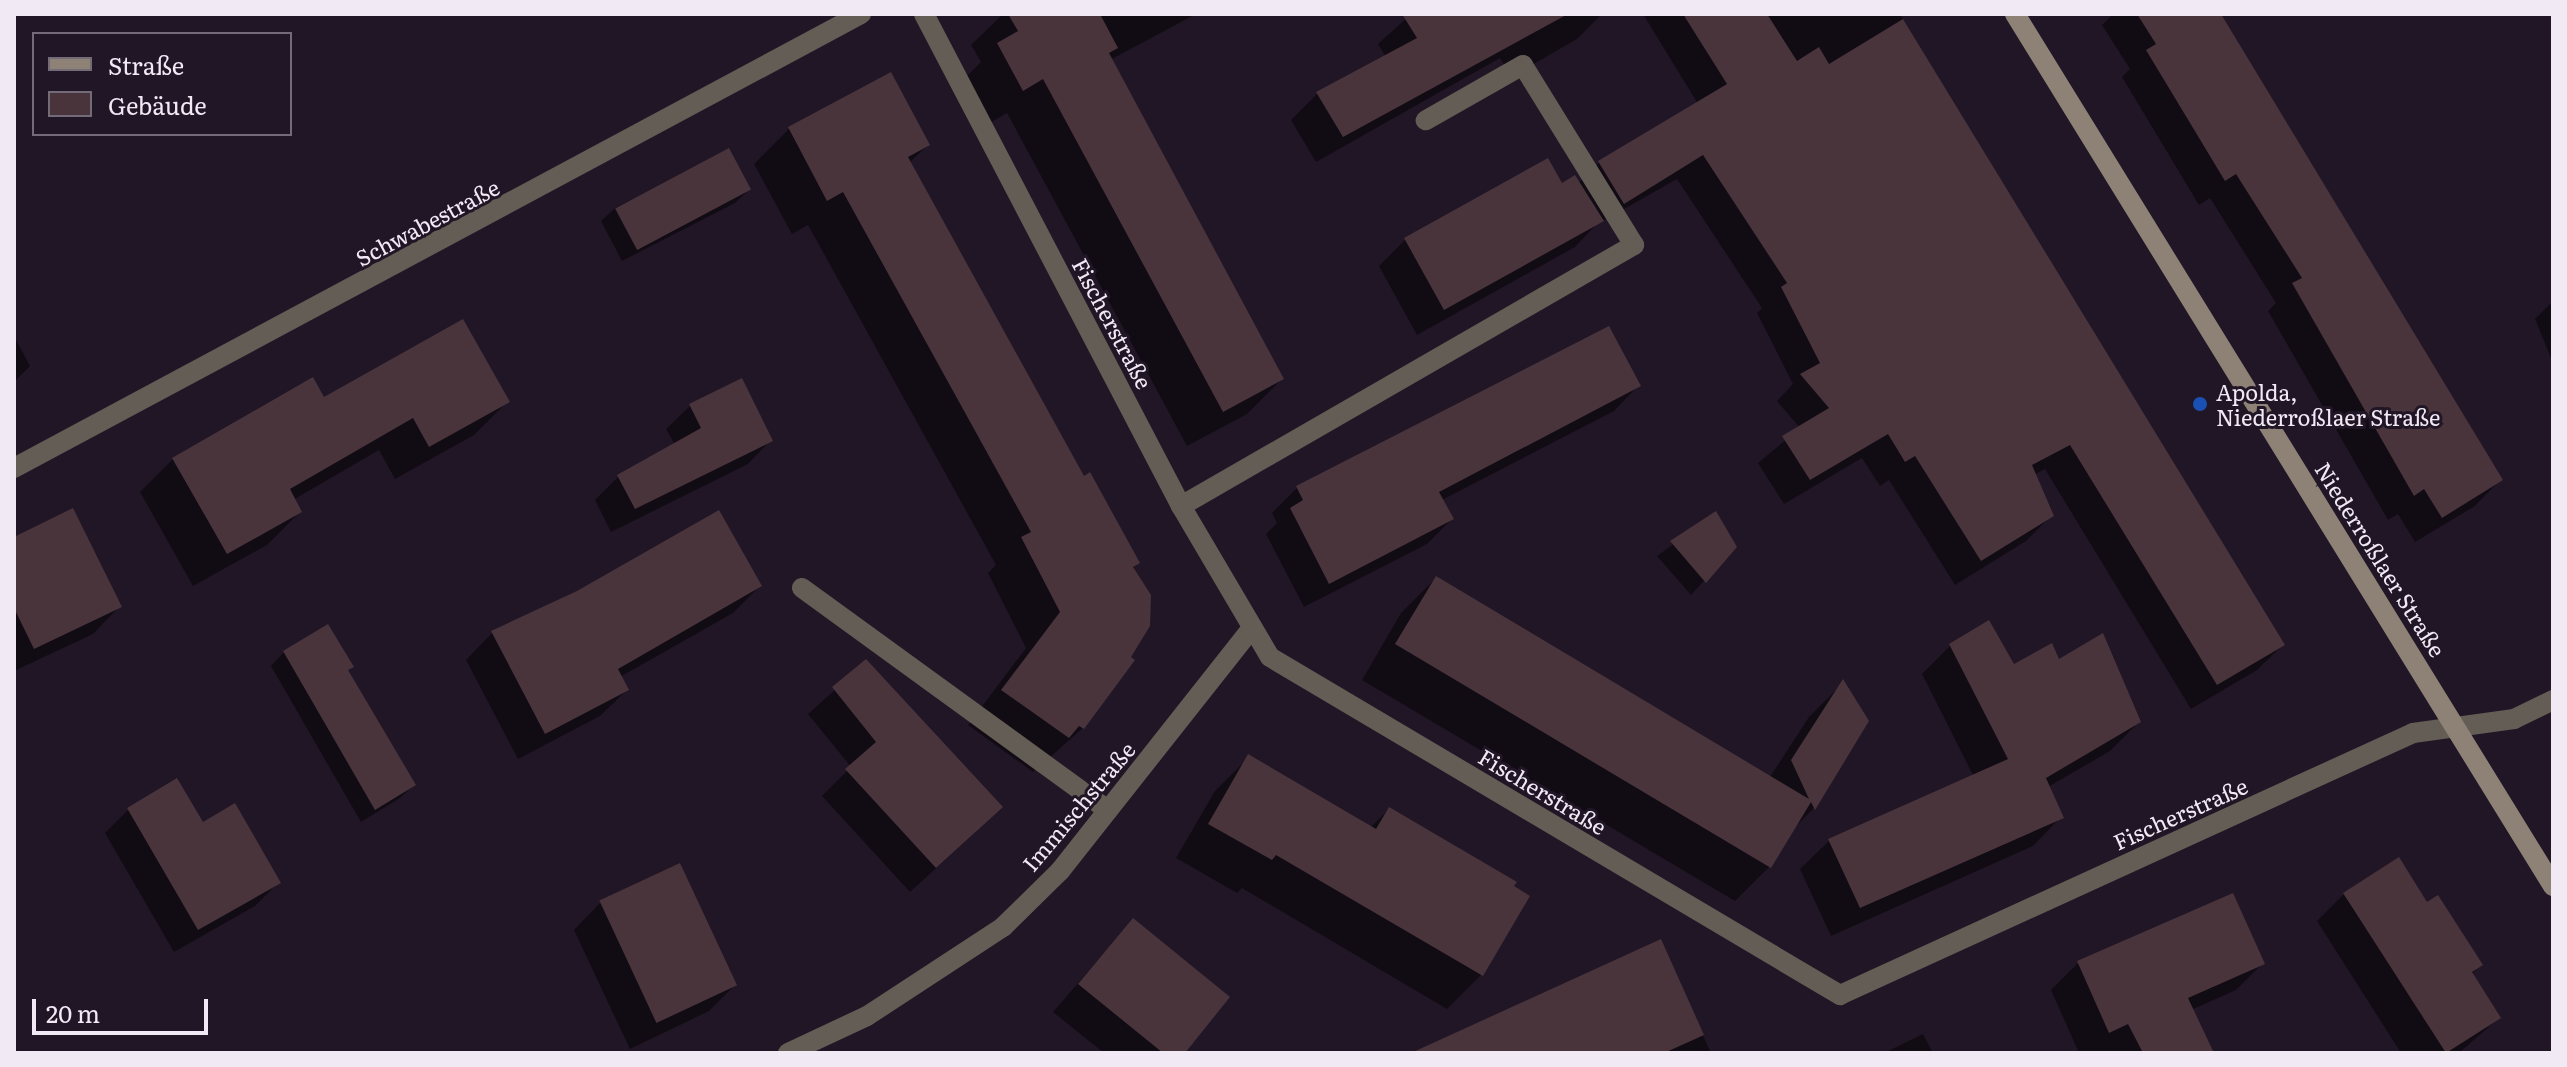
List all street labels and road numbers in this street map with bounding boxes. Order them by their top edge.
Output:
street label: Schwabestraße [351,173,503,271]
street label: Fischerstraße [1067,253,1159,393]
street label: Niederroßlaer Straße [2310,457,2452,661]
street label: Immischstraße [1016,736,1140,876]
street label: Fischerstraße [1474,743,1612,839]
street label: Fischerstraße [2109,772,2251,854]

